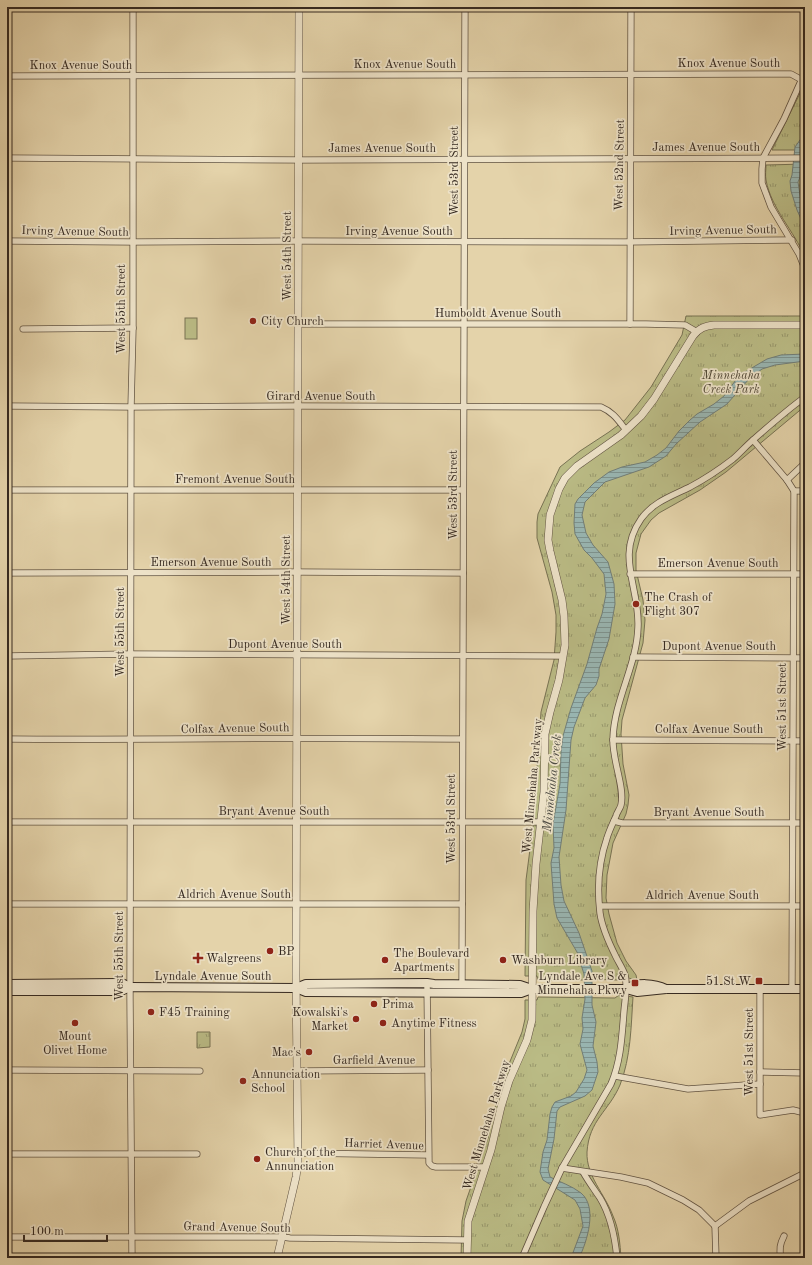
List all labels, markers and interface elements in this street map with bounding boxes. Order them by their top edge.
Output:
street label: Knox Avenue South [678,58,781,70]
street label: Knox Avenue South [354,59,457,71]
street label: Knox Avenue South [30,60,133,72]
street label: West 52nd Street [612,119,627,211]
street label: West 53rd Street [448,126,461,216]
street label: James Avenue South [652,142,760,154]
street label: James Avenue South [328,143,436,155]
street label: West 54th Street [281,211,294,301]
street label: Irving Avenue South [669,224,777,238]
street label: Irving Avenue South [21,225,129,239]
street label: Irving Avenue South [345,226,453,238]
street label: West 55th Street [115,264,128,354]
street label: Humboldt Avenue South [435,308,562,320]
marker: City Church [248,316,258,326]
place label: City Church [261,316,324,328]
park label: Minnehaha Creek Park [701,370,761,396]
street label: Girard Avenue South [266,391,376,403]
street label: West 53rd Street [447,450,460,540]
street label: Fremont Avenue South [175,474,296,486]
street label: West 54th Street [280,535,293,625]
street label: Emerson Avenue South [150,557,272,569]
street label: Emerson Avenue South [657,558,779,570]
street label: West 55th Street [114,587,127,677]
place label: The Crash of Flight 307 [644,592,713,618]
marker: The Crash of Flight 307 [631,599,641,609]
street label: Dupont Avenue South [228,639,342,651]
street label: Dupont Avenue South [662,641,776,653]
street label: West 51st Street [776,663,789,751]
street label: West Minnehaha Parkway [521,717,545,854]
street label: Colfax Avenue South [181,722,290,736]
street label: Colfax Avenue South [655,724,764,736]
water label: Minnehaha Creek [541,734,564,834]
street label: West 53rd Street [445,774,458,864]
street label: Bryant Avenue South [218,806,330,818]
street label: Bryant Avenue South [653,807,765,819]
street label: Aldrich Avenue South [177,889,291,901]
street label: Aldrich Avenue South [645,890,759,902]
street label: West 55th Street [113,911,126,1001]
marker: BP [265,946,275,956]
place label: BP [278,946,294,958]
place label: The Boulevard Apartments [393,948,469,974]
marker: Walgreens [193,953,203,963]
place label: Walgreens [206,953,261,965]
marker: The Boulevard Apartments [380,955,390,965]
marker: Washburn Library [498,955,508,965]
place label: Washburn Library [511,955,608,967]
street label: Lyndale Avenue South [154,971,272,983]
place label: Lyndale Ave S & Minnehaha Pkwy [537,971,628,997]
place label: 51 St W [706,975,751,988]
marker: 51 St W [754,976,764,986]
marker: Lyndale Ave S & Minnehaha Pkwy [630,978,640,988]
marker: Prima [369,999,379,1009]
place label: Prima [382,999,414,1011]
place label: F45 Training [159,1006,230,1019]
marker: F45 Training [146,1007,156,1017]
place label: Kowalski's Market [292,1007,348,1033]
street label: West 51st Street [743,1008,756,1096]
marker: Kowalski's Market [351,1014,361,1024]
marker: Mount Olivet Home [70,1018,80,1028]
marker: Anytime Fitness [378,1018,388,1028]
place label: Anytime Fitness [391,1018,477,1030]
place label: Mount Olivet Home [43,1031,108,1057]
place label: Mac's [272,1047,301,1059]
marker: Mac's [304,1047,314,1057]
street label: Garfield Avenue [333,1055,416,1067]
street label: West Minnehaha Parkway [461,1058,513,1192]
place label: Annunciation School [251,1069,321,1095]
marker: Annunciation School [238,1076,248,1086]
street label: Harriet Avenue [344,1138,424,1152]
place label: Church of the Annunciation [265,1147,336,1173]
marker: Church of the Annunciation [252,1154,262,1164]
scale bar [24,1217,107,1243]
street label: Grand Avenue South [183,1221,291,1235]
text: 100 m [30,1226,64,1238]

